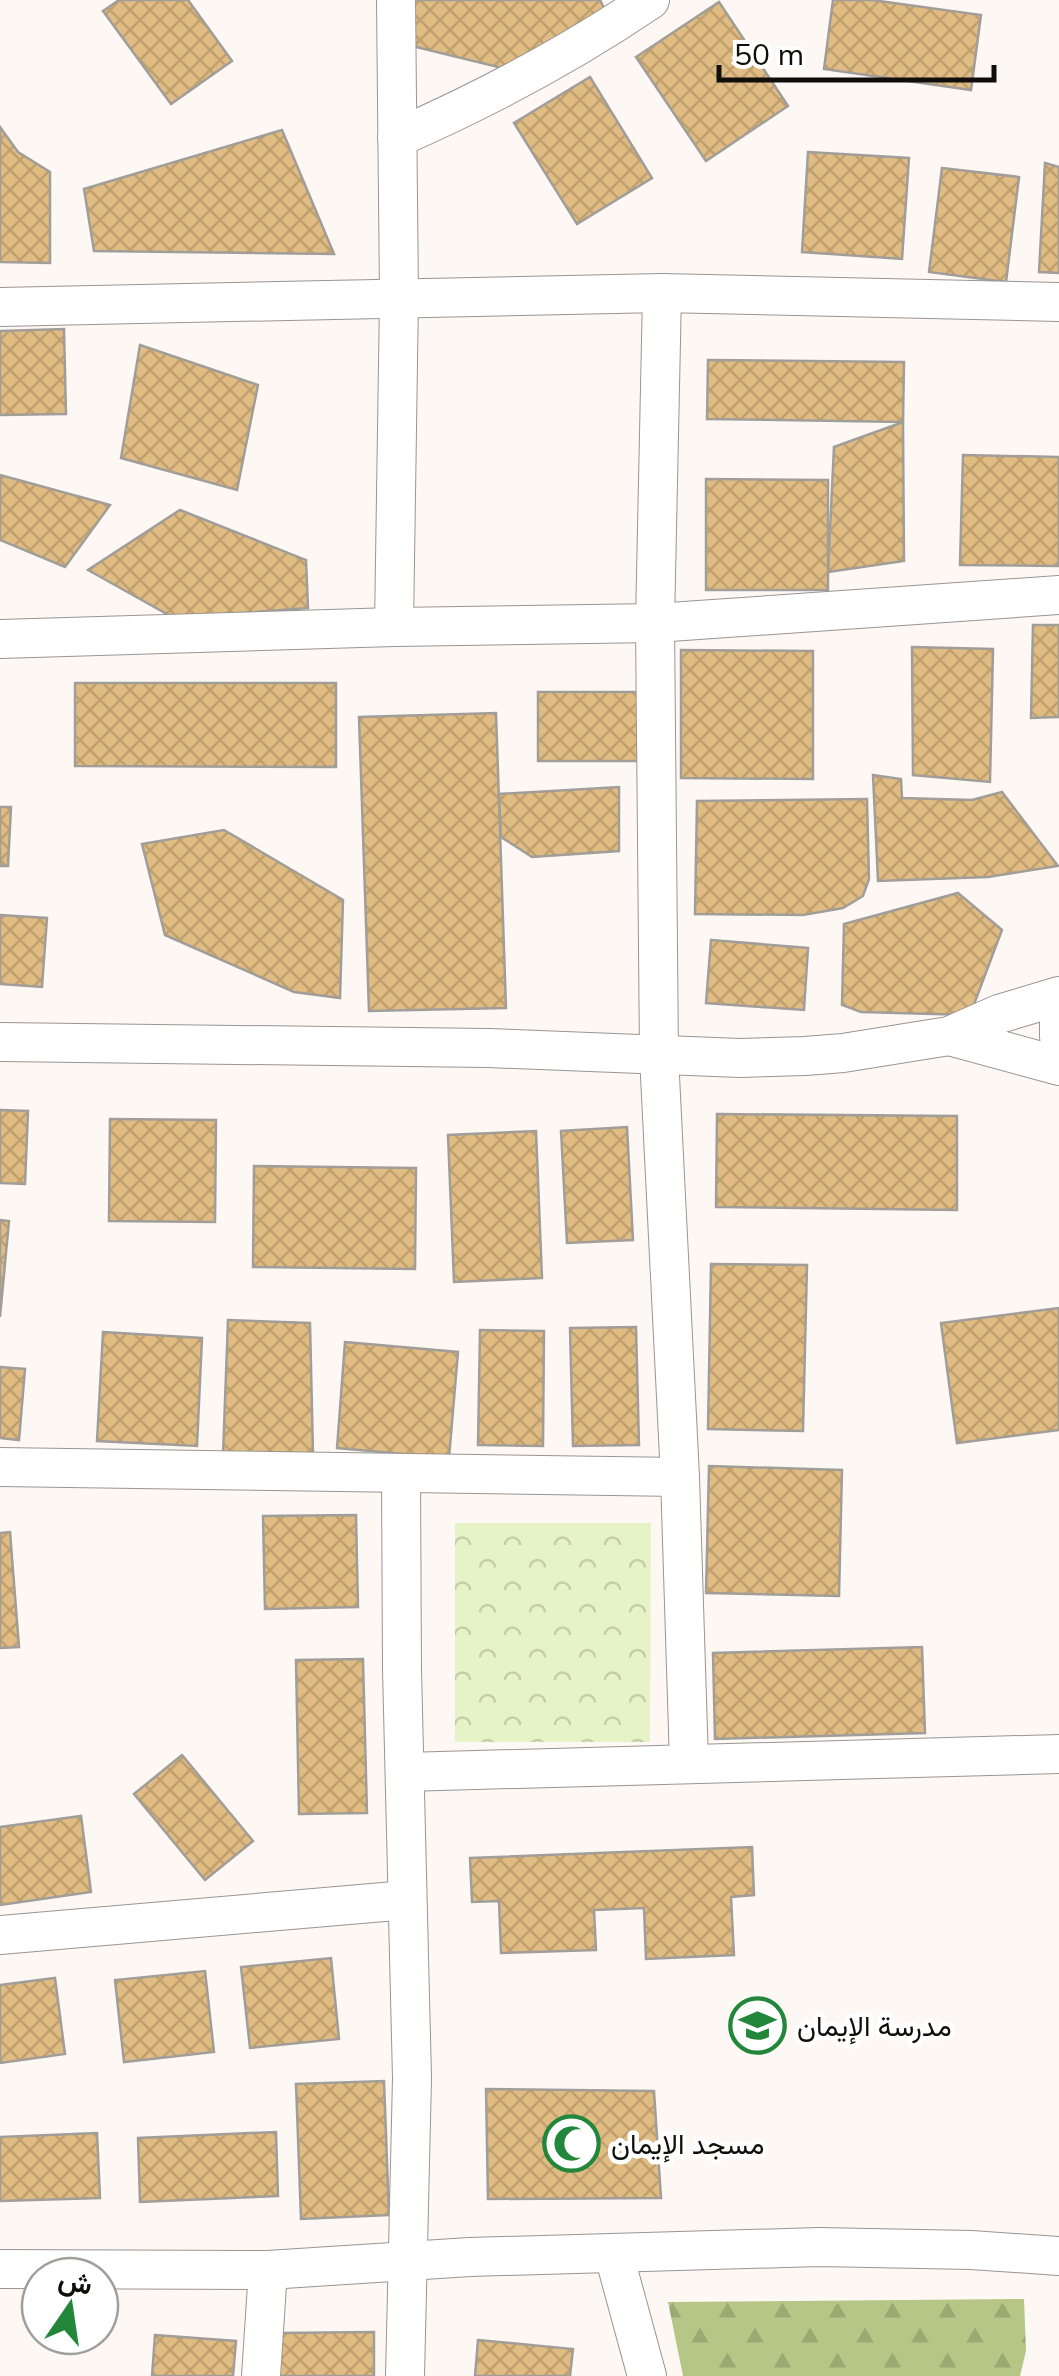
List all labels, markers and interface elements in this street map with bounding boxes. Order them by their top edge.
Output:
scale bar [719,20,994,82]
text: 50 m [734,35,804,73]
school or university icon: مدرسة الإيمان [728,1996,788,2056]
place label: مدرسة الإيمان [797,2008,952,2045]
mosque icon: مسجد الإيمان [542,2114,602,2174]
place label: مسجد الإيمان [611,2126,764,2163]
north arrow [20,2256,120,2356]
text: ش [55,2260,96,2302]

